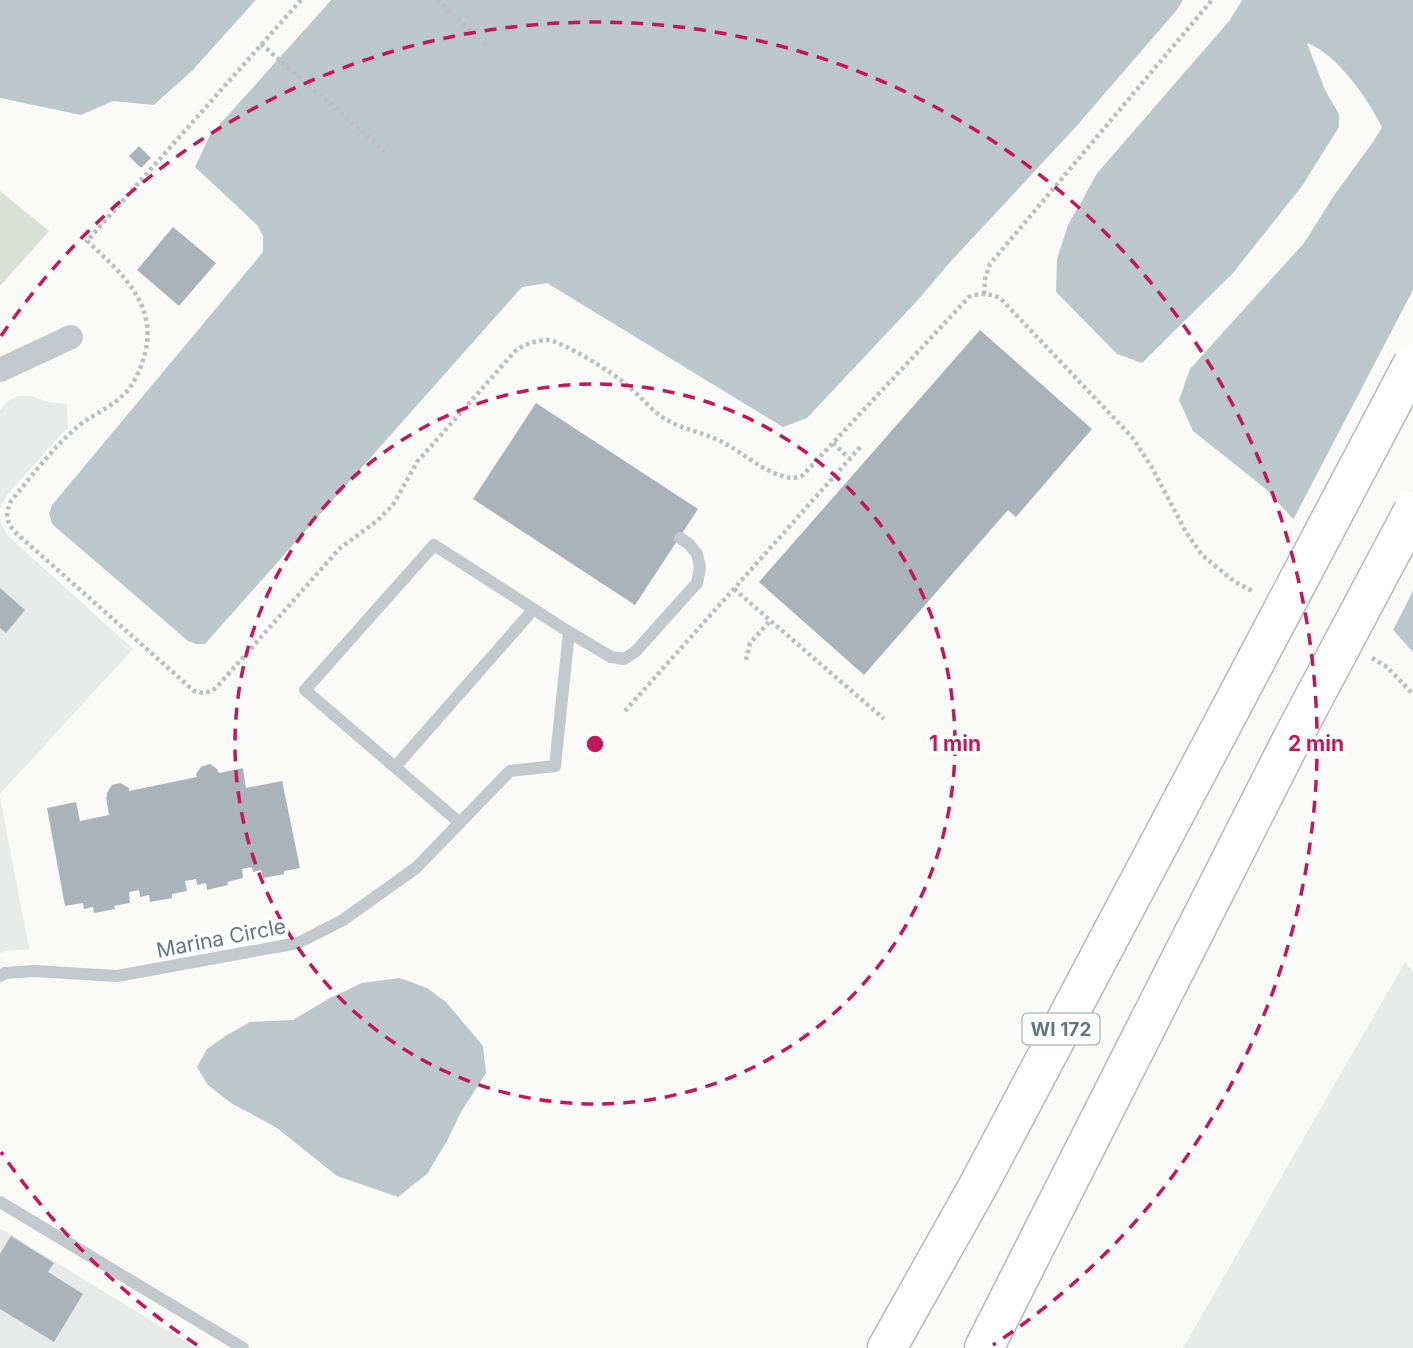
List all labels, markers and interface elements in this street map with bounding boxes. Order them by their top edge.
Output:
text: 1 min [929,731,981,756]
text: 2 min [1288,731,1344,756]
centre of rings [583,732,607,756]
street label: Marina Circle [154,913,288,963]
road number: WI 172 [1023,1014,1100,1044]

